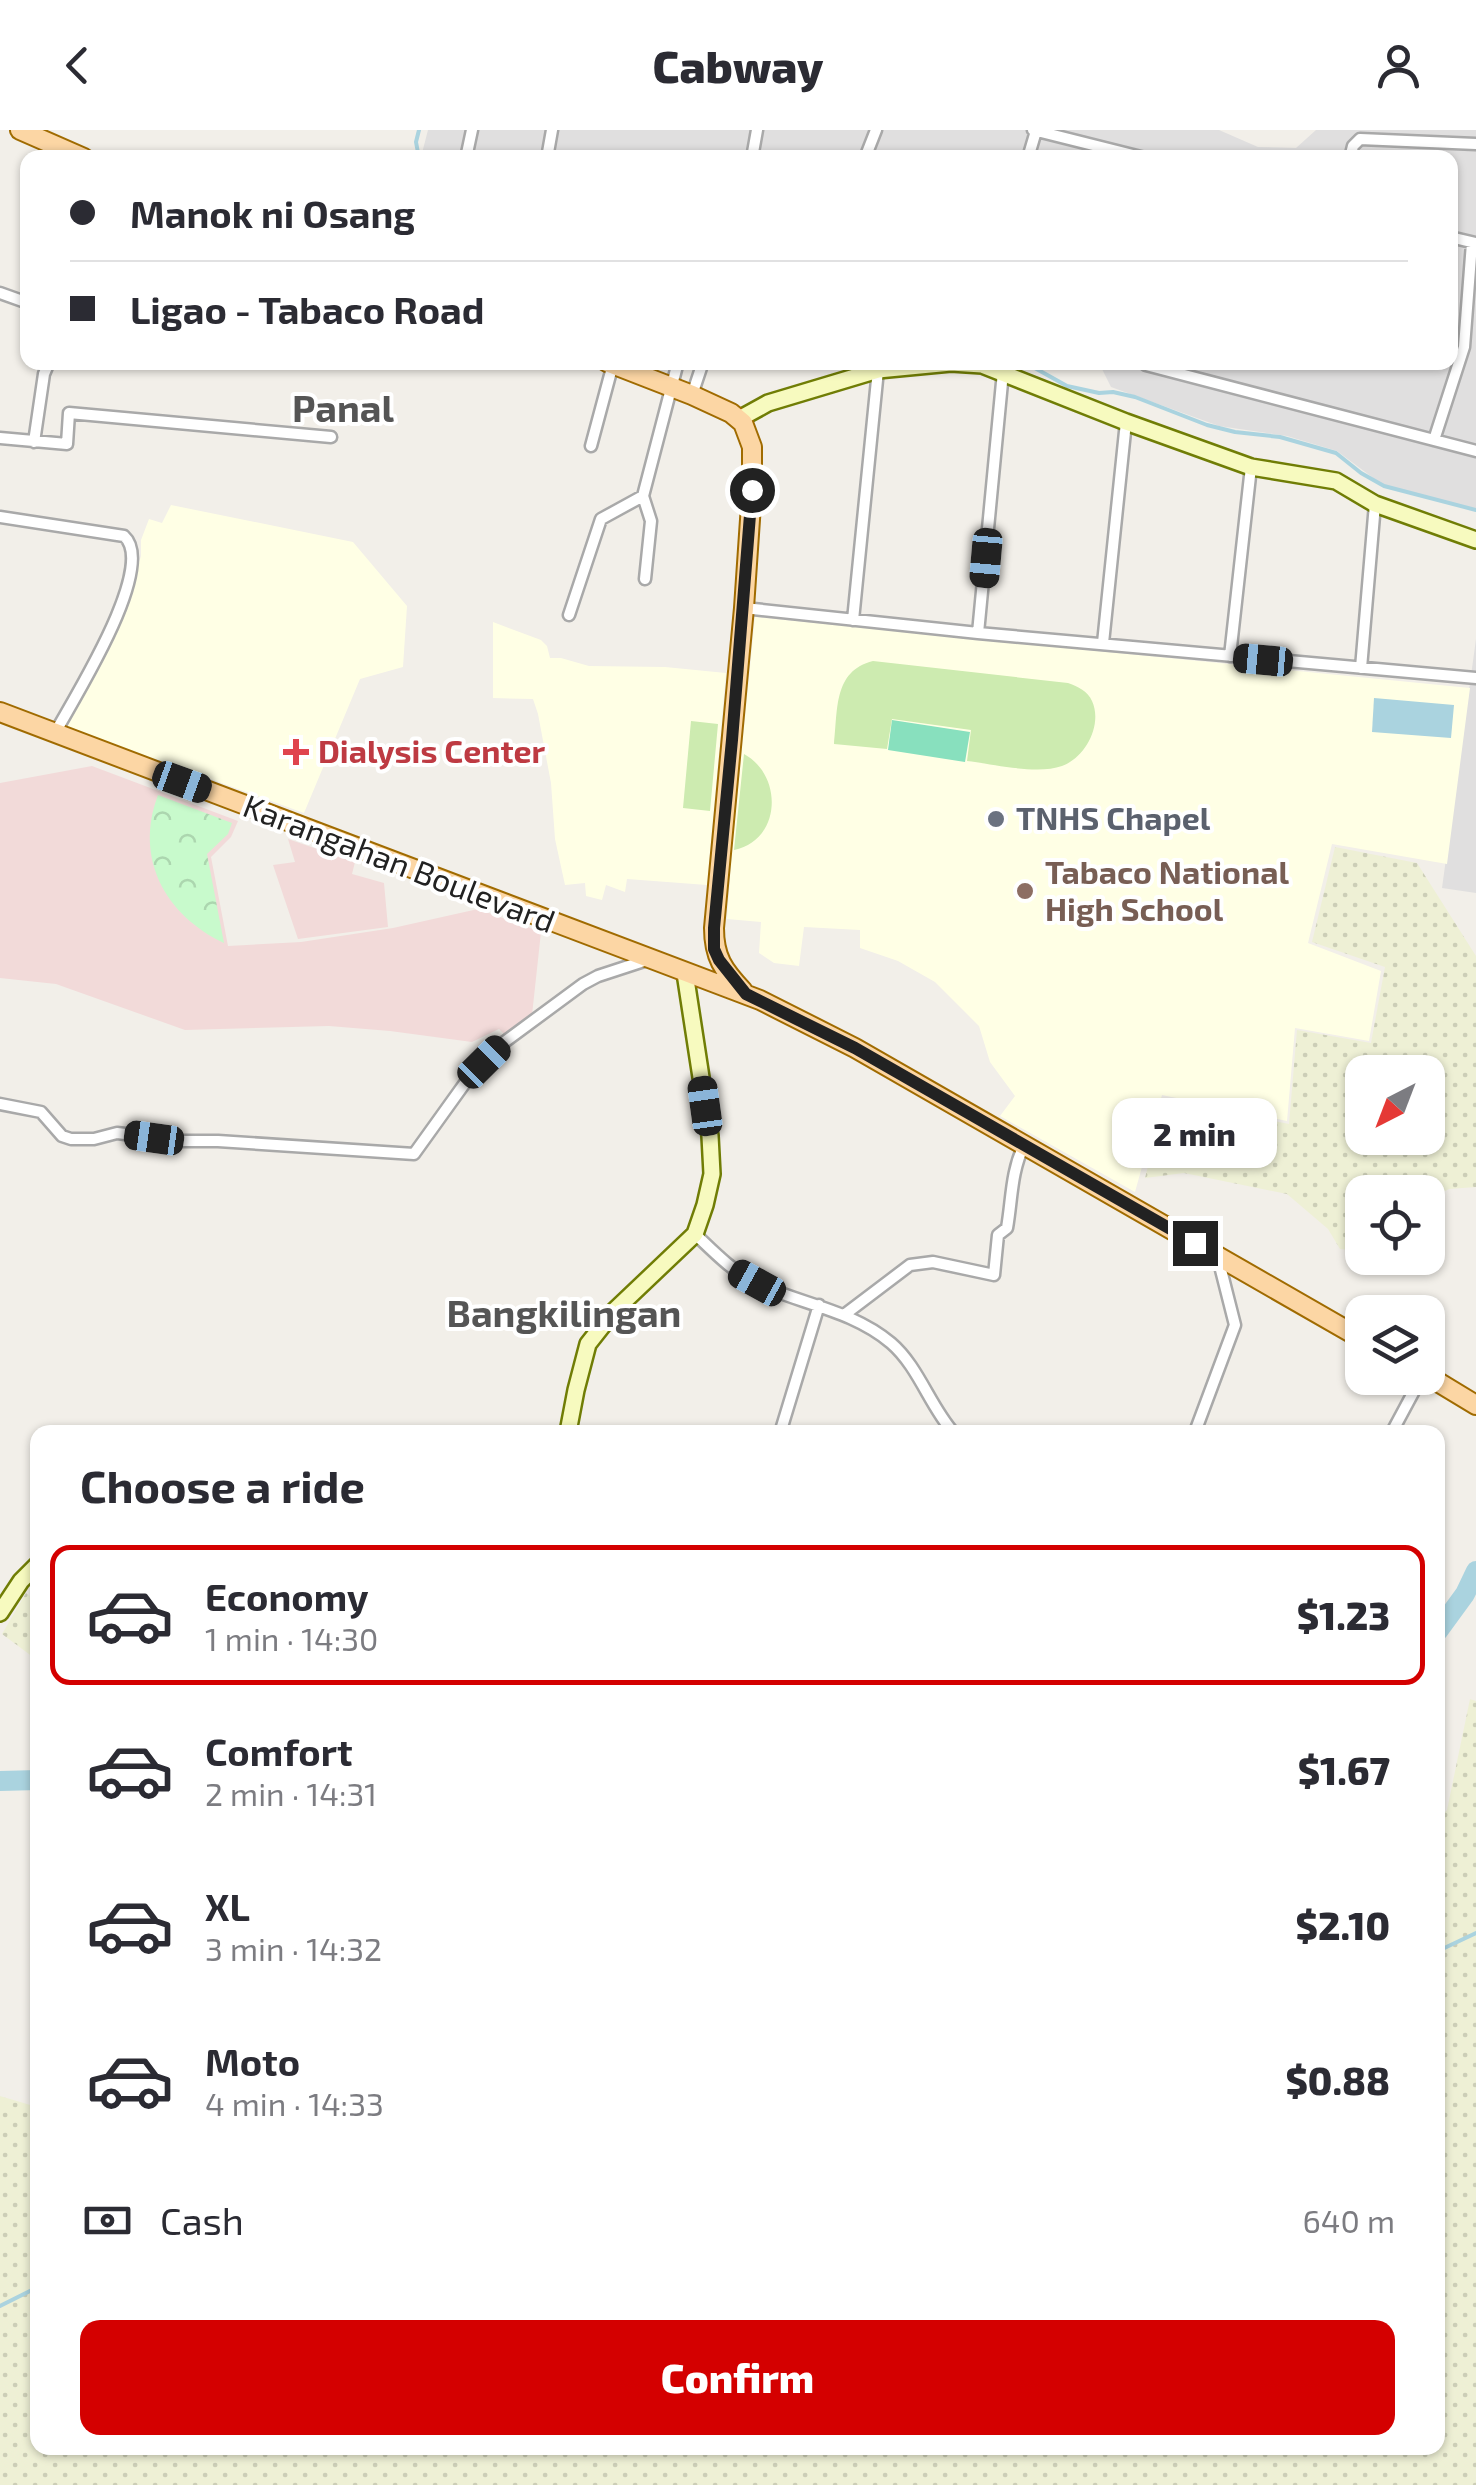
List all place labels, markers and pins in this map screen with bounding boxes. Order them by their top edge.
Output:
place label: Dialysis Center [318,731,546,770]
marker: Dialysis Center [283,739,309,765]
place label: TNHS Chapel [1016,798,1211,836]
marker: TNHS Chapel [985,808,1007,830]
place label: Tabaco National High School [1045,852,1289,927]
marker: Tabaco National High School [1014,880,1036,902]

